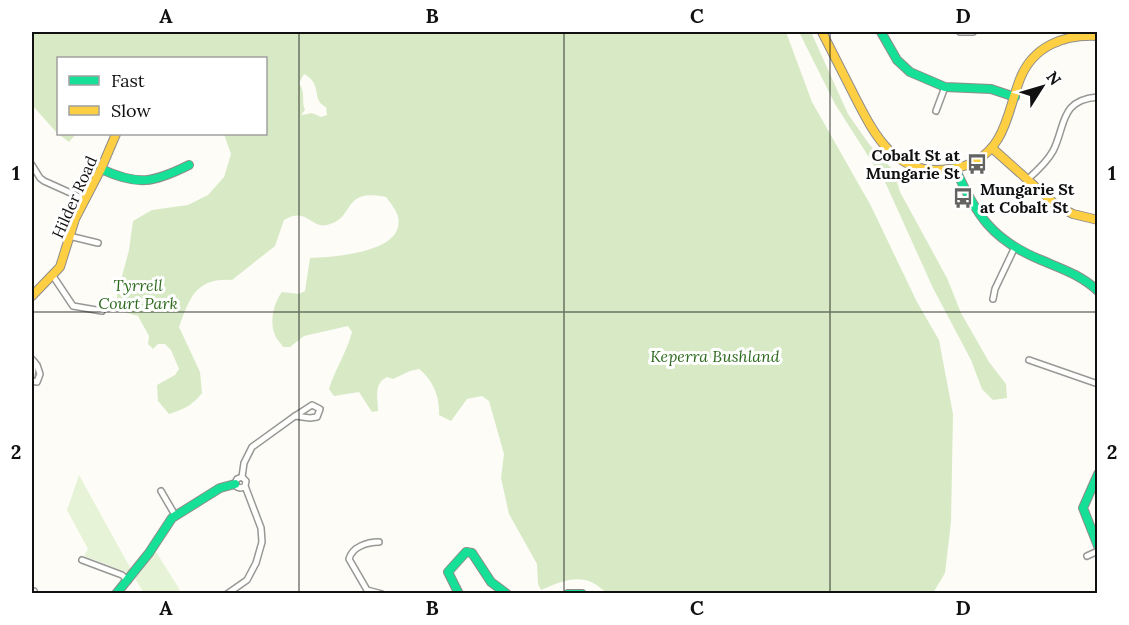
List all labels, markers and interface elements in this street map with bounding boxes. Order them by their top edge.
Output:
text: A [159,3,173,28]
text: B [425,3,439,28]
text: C [690,3,704,28]
text: D [955,3,971,28]
legend [57,57,267,135]
north arrow [1012,57,1072,117]
text: N [1042,67,1066,89]
text: Fast [111,69,145,92]
text: Slow [111,99,151,122]
place label: Cobalt St at Mungarie St [866,145,960,183]
street label: Hilder Road [47,152,101,241]
bus stop icon: Cobalt St at Mungarie St [965,152,989,176]
text: 1 [12,160,20,185]
text: 1 [1108,160,1116,185]
place label: Mungarie St at Cobalt St [980,179,1075,217]
bus stop icon: Mungarie St at Cobalt St [951,186,975,210]
park label: Tyrrell Court Park [98,275,178,313]
park label: Keperra Bushland [650,346,780,366]
text: 2 [11,439,21,464]
text: 2 [1107,439,1117,464]
text: A [159,595,173,620]
text: B [425,595,439,620]
text: C [690,595,704,620]
text: D [955,595,971,620]

